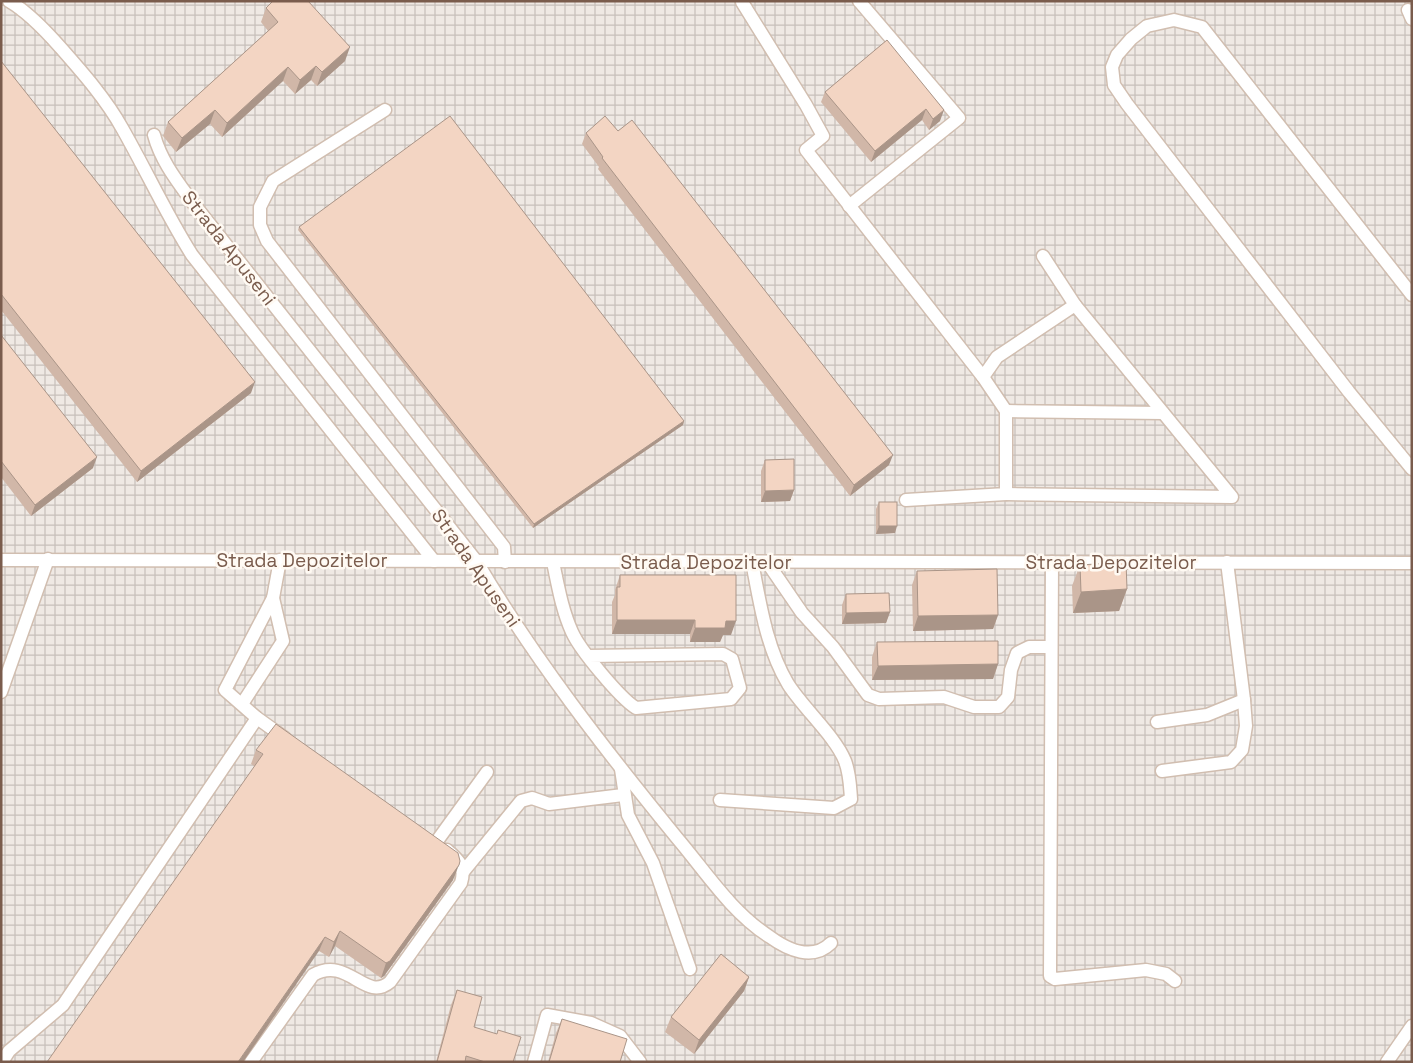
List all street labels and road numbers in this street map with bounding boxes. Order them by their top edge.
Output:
street label: Strada Apuseni [176,186,282,310]
street label: Strada Apuseni [426,504,526,632]
street label: Strada Depozitelor [216,548,388,573]
street label: Strada Depozitelor [620,550,792,575]
street label: Strada Depozitelor [1025,550,1197,575]

